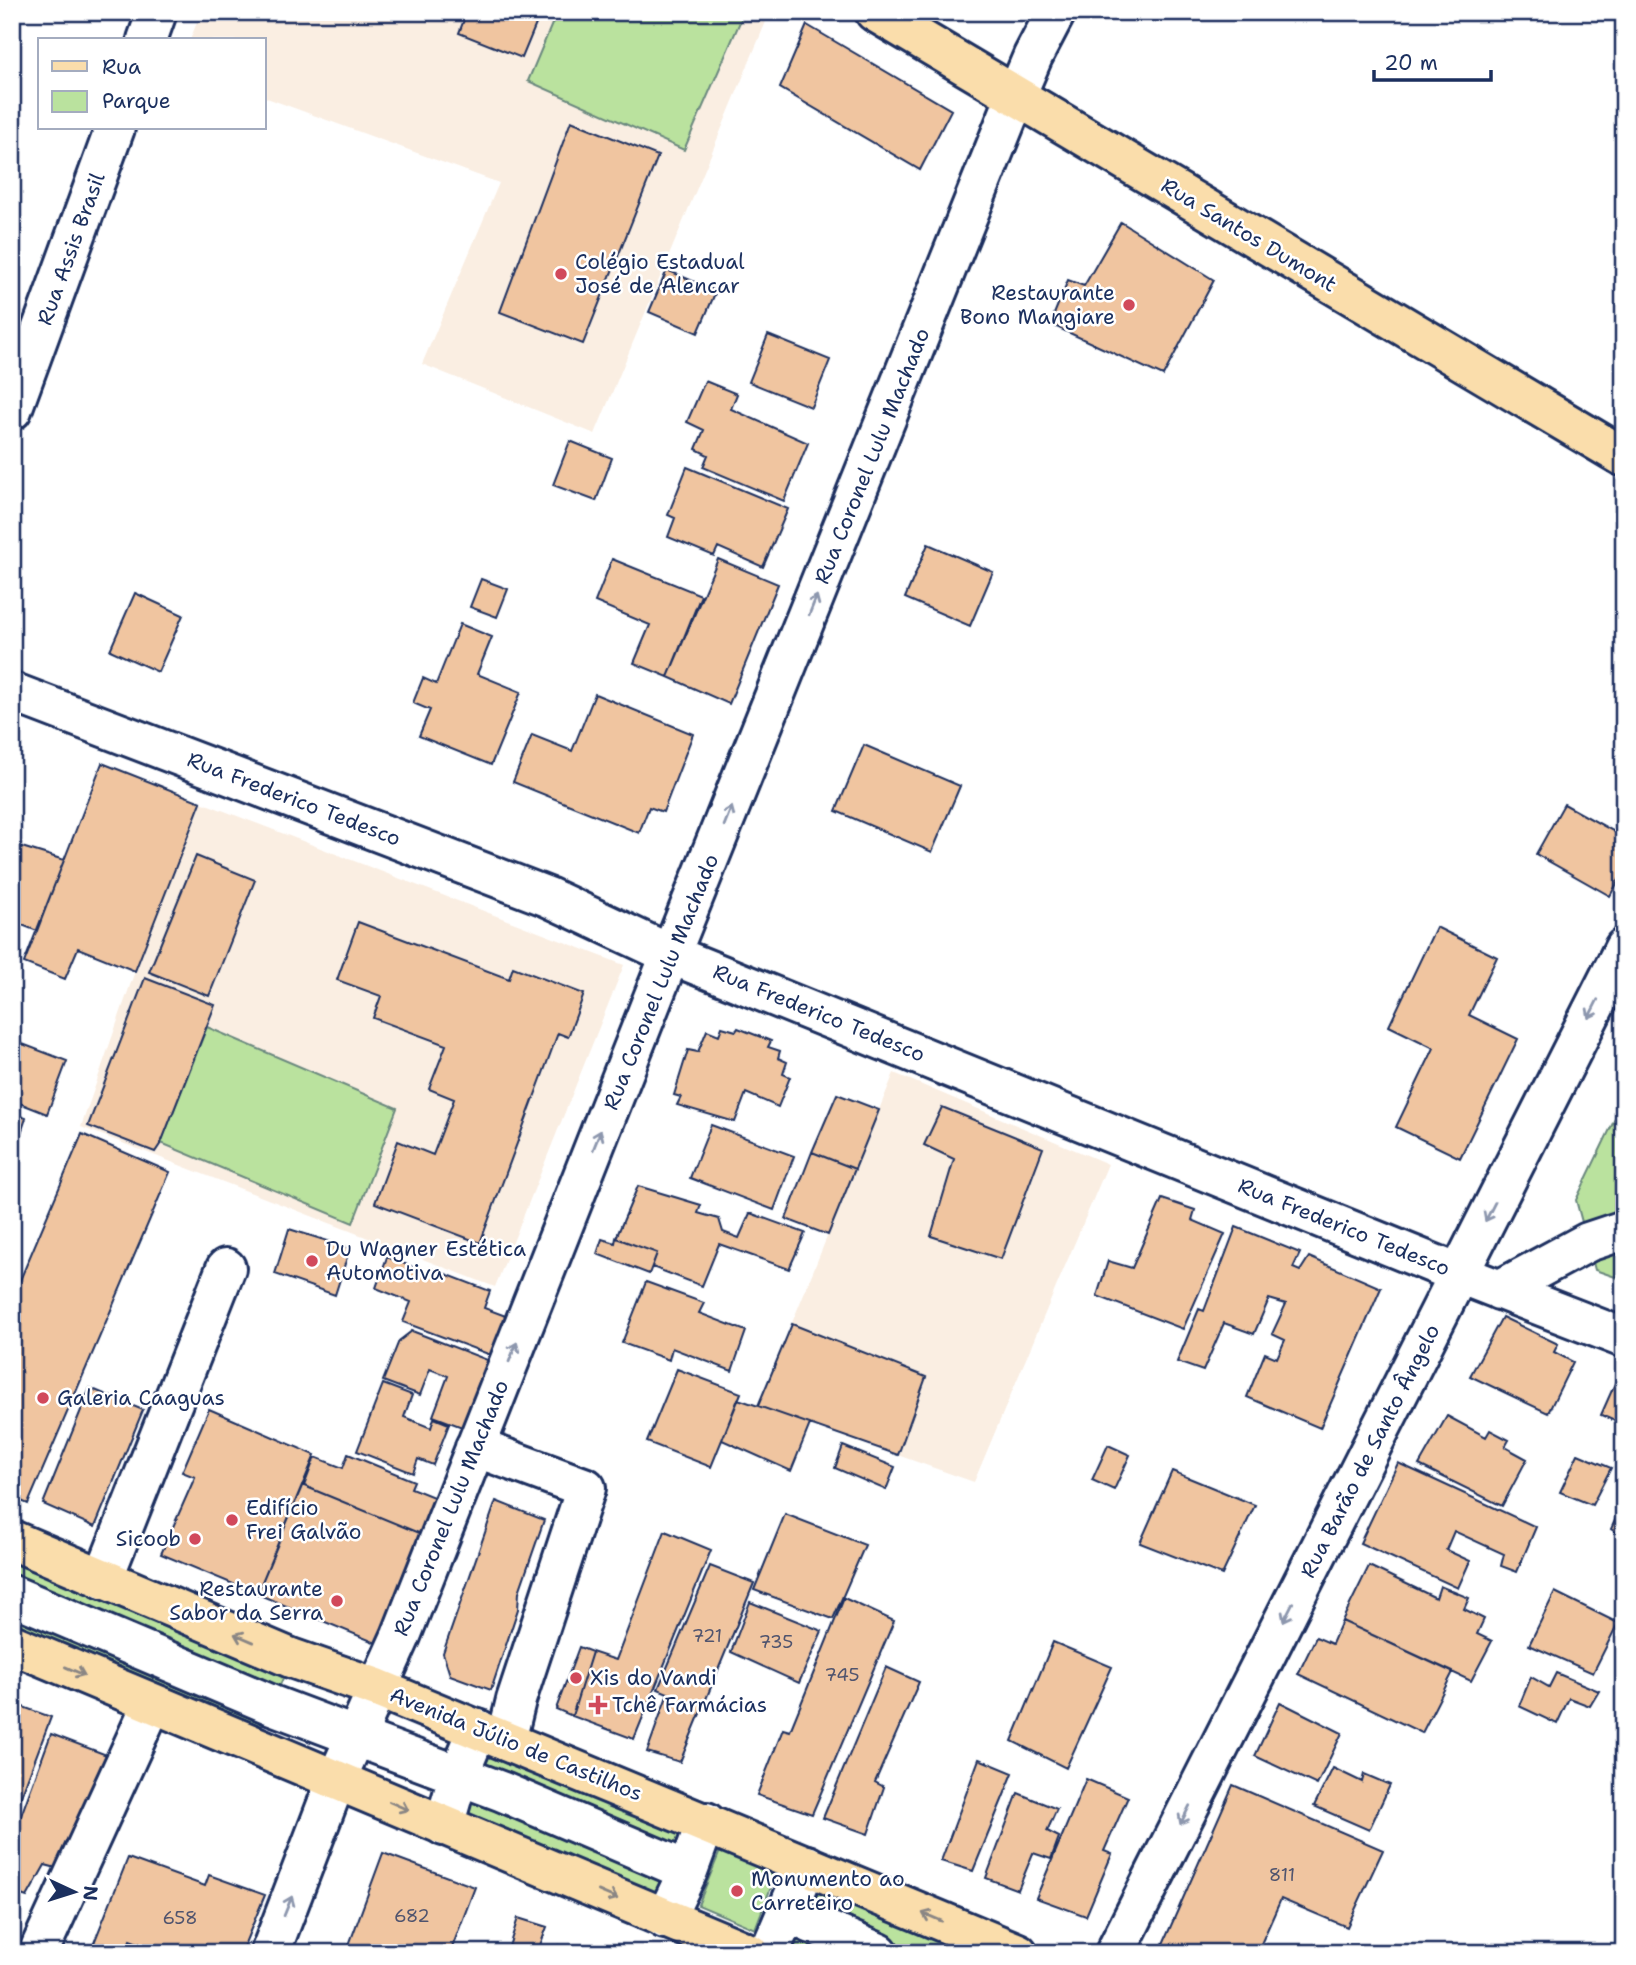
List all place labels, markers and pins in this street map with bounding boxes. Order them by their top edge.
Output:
place label: Colégio Estadual José de Alencar [575,248,745,300]
marker: Colégio Estadual José de Alencar [553,266,569,282]
place label: Restaurante Bono Mangiare [960,279,1115,331]
marker: Restaurante Bono Mangiare [1121,297,1137,313]
place label: Du Wagner Estética Automotiva [326,1235,526,1287]
marker: Du Wagner Estética Automotiva [304,1253,320,1269]
place label: Galeria Caaguas [57,1384,225,1412]
marker: Galeria Caaguas [35,1390,51,1406]
place label: Edifício Frei Galvão [246,1494,361,1546]
marker: Edifício Frei Galvão [224,1512,240,1528]
place label: Sicoob [116,1525,181,1553]
marker: Sicoob [187,1531,203,1547]
place label: Restaurante Sabor da Serra [169,1575,323,1627]
marker: Restaurante Sabor da Serra [329,1593,345,1609]
place label: Xis do Vandi [590,1664,717,1692]
marker: Xis do Vandi [568,1670,584,1686]
place label: Tchê Farmácias [612,1691,767,1719]
marker: Tchê Farmácias [590,1697,606,1713]
place label: Monumento ao Carreteiro [751,1865,905,1917]
marker: Monumento ao Carreteiro [729,1883,745,1899]

